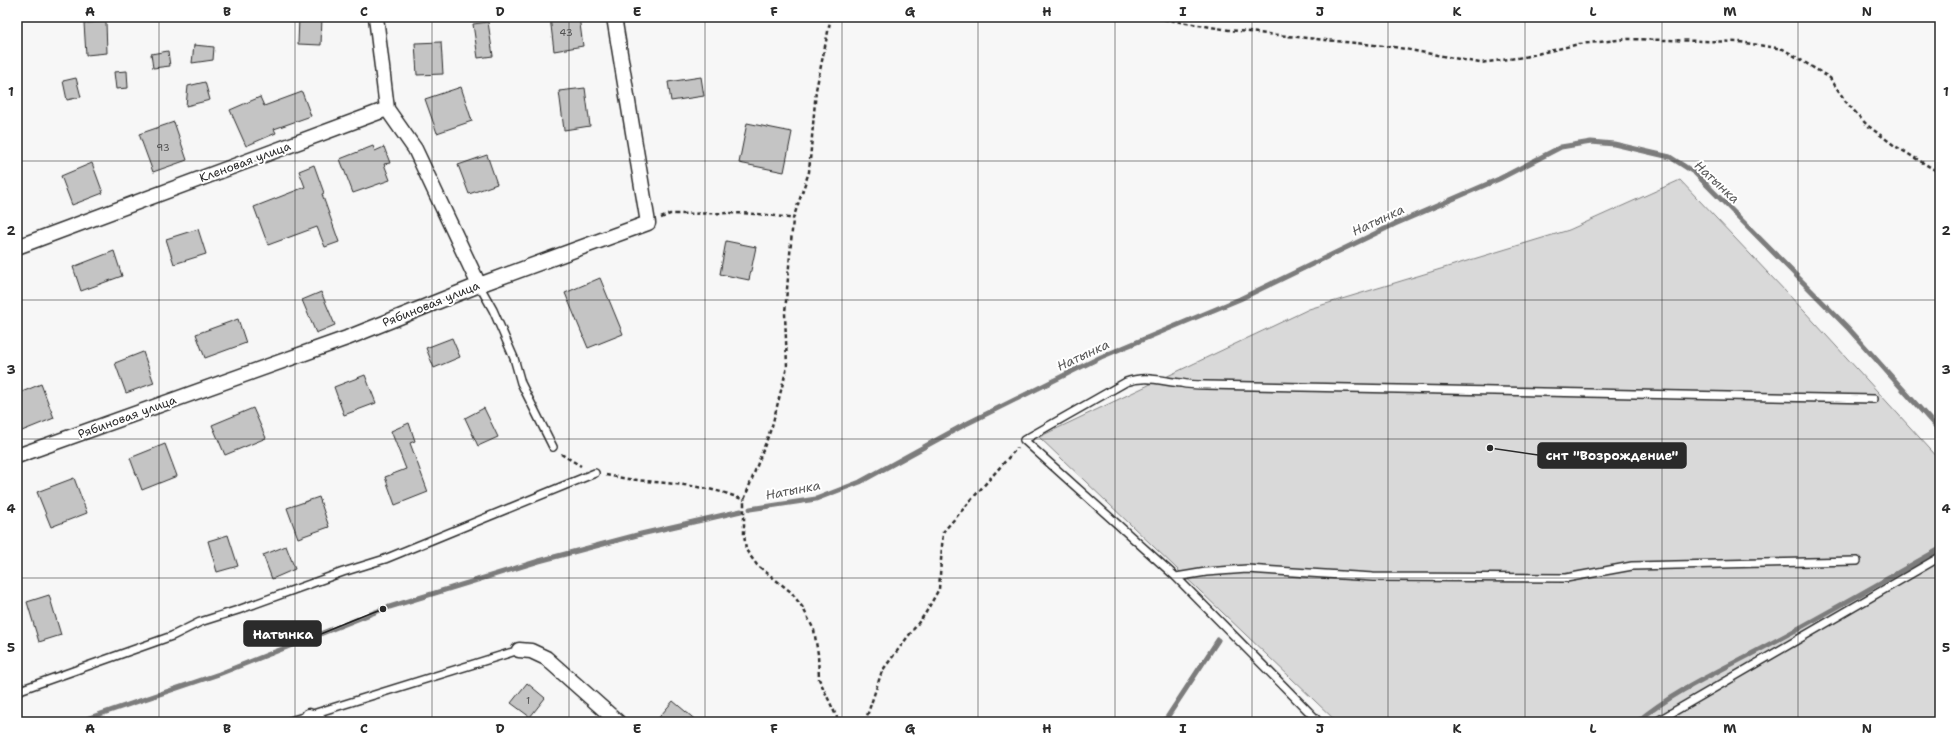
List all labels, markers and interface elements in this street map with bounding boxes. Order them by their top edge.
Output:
text: A [85,3,95,20]
text: B [223,3,231,20]
text: C [360,3,368,20]
text: D [495,3,505,20]
text: E [633,3,642,20]
text: F [770,3,778,20]
text: G [905,3,916,20]
text: H [1042,3,1052,20]
text: I [1179,3,1187,20]
text: J [1316,3,1324,20]
text: K [1453,3,1462,20]
text: L [1589,3,1597,20]
text: M [1723,3,1737,20]
text: N [1862,3,1872,20]
house number: 43 [559,26,573,39]
text: 1 [8,83,14,100]
text: 1 [1943,83,1949,100]
street label: Кленовая улица [197,138,293,186]
house number: 93 [156,141,170,154]
water label: Натынка [1691,157,1743,207]
water label: Натынка [1349,200,1407,240]
text: 2 [6,222,16,239]
text: 2 [1941,222,1951,239]
street label: Рябиновая улица [380,277,482,331]
water label: Натынка [1054,335,1112,375]
text: 3 [6,361,16,378]
text: 3 [1941,361,1951,378]
street label: Рябиновая улица [76,392,179,442]
callout: снт "Возрождение" [1538,443,1686,468]
text: снт "Возрождение" [1546,447,1679,464]
water label: Натынка [764,476,822,504]
text: 4 [6,500,16,517]
text: 4 [1941,500,1951,517]
callout: Натынка [244,621,321,646]
text: Натынка [253,626,313,643]
text: 5 [7,639,15,656]
text: 5 [1942,639,1950,656]
house number: 1 [526,694,530,707]
text: A [85,720,95,737]
text: B [223,720,231,737]
text: C [360,720,368,737]
text: D [495,720,505,737]
text: E [633,720,642,737]
text: F [770,720,778,737]
text: G [905,720,916,737]
text: H [1042,720,1052,737]
text: I [1179,720,1187,737]
text: J [1316,720,1324,737]
text: K [1453,720,1462,737]
text: L [1589,720,1597,737]
text: M [1723,720,1737,737]
text: N [1862,720,1872,737]

